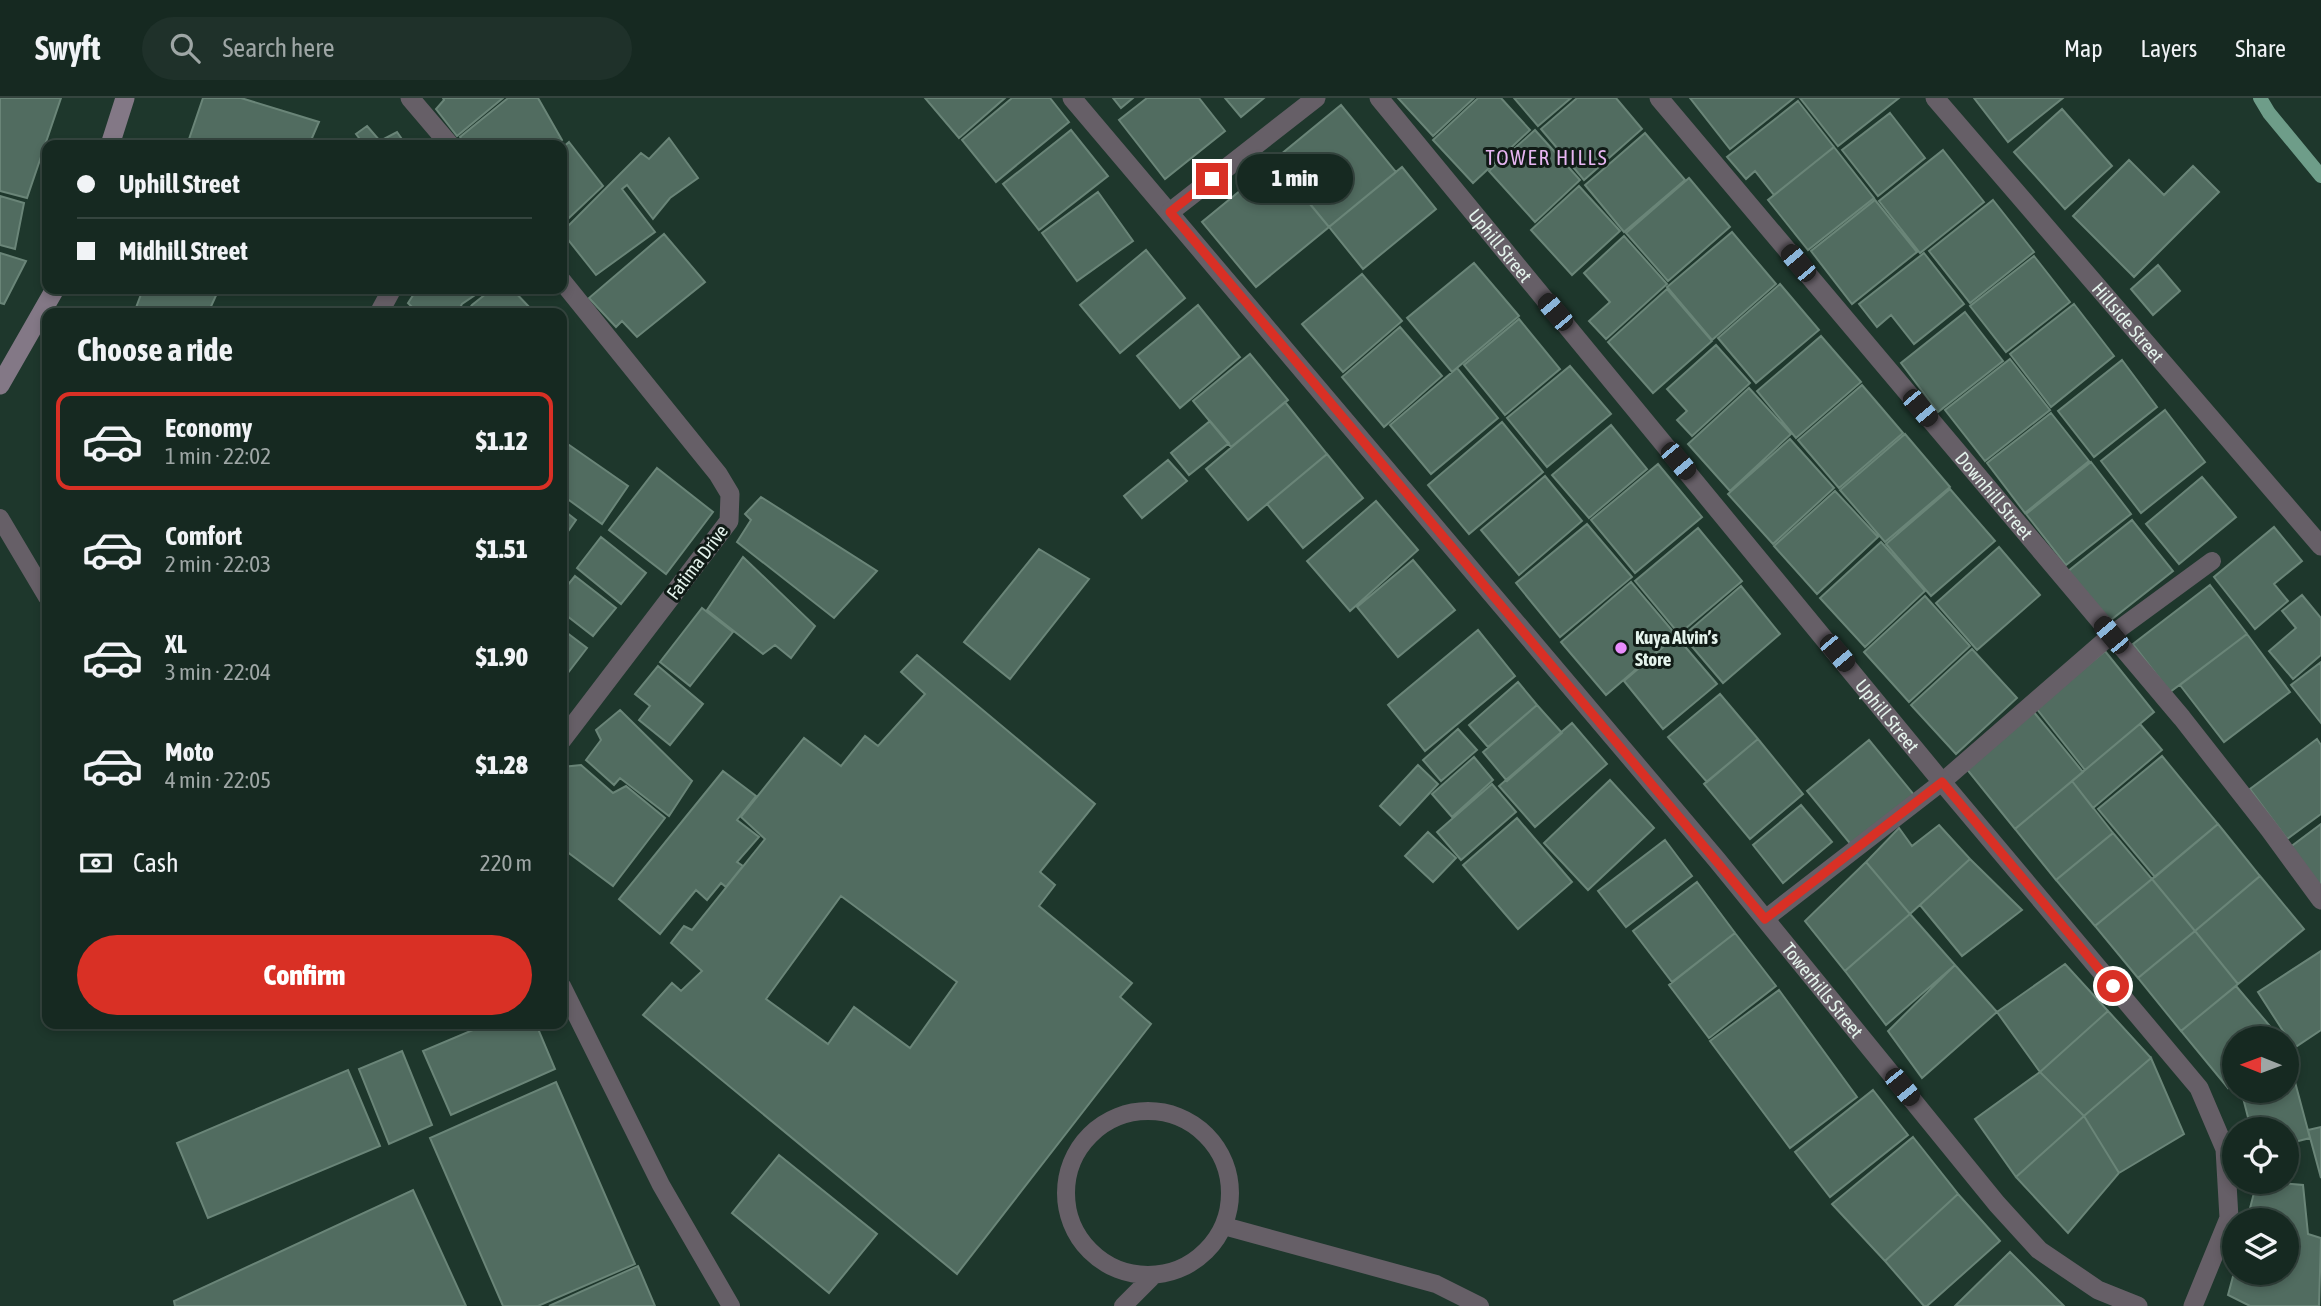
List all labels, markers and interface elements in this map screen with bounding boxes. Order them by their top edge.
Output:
search box [142,17,632,80]
text: Swyft [35,29,100,67]
icon: search [166,29,204,67]
text: Search here [222,33,335,63]
text: Map [2064,35,2103,62]
text: Layers [2141,35,2197,62]
text: Share [2235,35,2286,62]
district label: TOWER HILLS [1485,145,1609,169]
callout: 1 min [1236,154,1352,204]
route end [1196,163,1228,195]
text: 1 min [1272,165,1318,191]
text: Uphill Street [119,169,240,199]
street label: Uphill Street [1464,204,1537,287]
text: Midhill Street [119,236,248,266]
car [1777,240,1820,286]
street label: Hillside Street [2088,278,2169,367]
car [1534,289,1577,335]
text: Choose a ride [77,331,233,368]
car [1899,385,1942,431]
icon: car [81,410,144,473]
text: Economy [165,413,252,443]
text: $1.12 [476,426,528,456]
car [1657,438,1700,484]
text: 1 min · 22:02 [165,443,271,469]
street label: Downhill Street [1951,447,2038,544]
icon: car [81,518,144,581]
street label: Fatima Drive [662,520,732,604]
text: Comfort [165,521,242,551]
text: $1.51 [476,534,528,564]
text: 2 min · 22:03 [165,551,271,577]
car [2090,612,2133,658]
icon: car [81,626,144,689]
place label: Kuya Alvin’s Store [1635,626,1718,670]
text: XL [165,629,187,659]
car [1816,630,1859,676]
marker: Kuya Alvin’s Store [1613,640,1629,656]
text: $1.90 [476,642,528,672]
text: 3 min · 22:04 [165,659,271,685]
street label: Uphill Street [1851,675,1924,757]
icon: car [81,734,144,797]
text: Moto [165,737,214,767]
text: $1.28 [476,750,528,780]
text: 4 min · 22:05 [165,767,271,793]
icon: cash [77,844,115,882]
text: Cash [133,848,179,878]
text: 220 m [480,850,532,876]
button: Confirm [77,935,532,1015]
street label: Towerhills Street [1778,938,1868,1042]
route start [2097,970,2129,1002]
north arrow [2222,1026,2300,1102]
map controls [2222,1026,2299,1285]
car [1881,1064,1924,1110]
button: locate [2222,1117,2299,1194]
button: layers [2222,1208,2299,1285]

